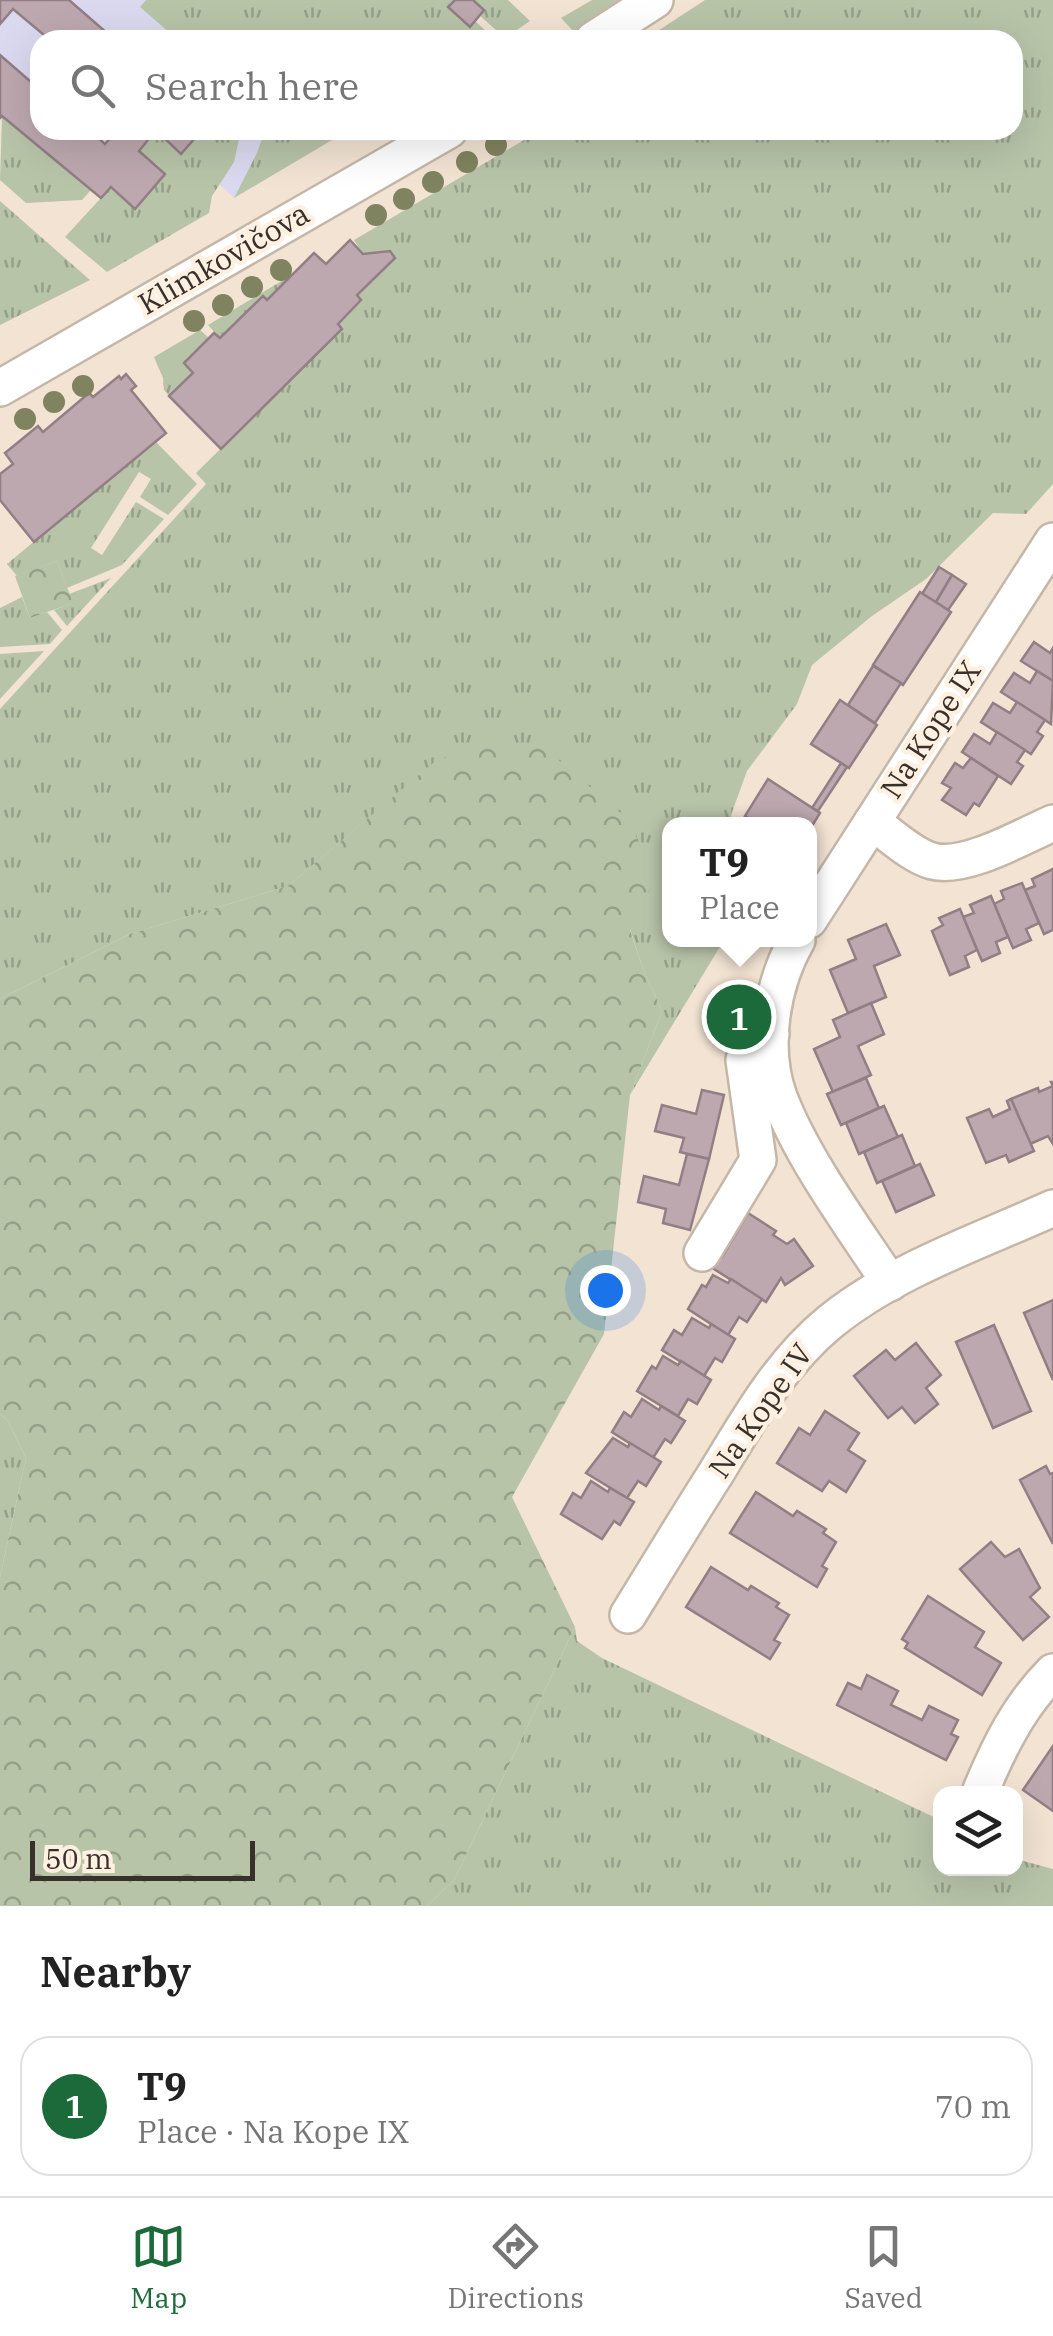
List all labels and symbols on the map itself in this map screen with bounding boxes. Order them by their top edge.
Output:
street label: Klimkovičova [131,193,316,322]
street label: Na Kope IX [871,653,989,805]
pin: 1 [706,980,772,1054]
your location [580,1265,631,1316]
street label: Na Kope IV [699,1335,821,1485]
scale bar [30,1836,255,1880]

